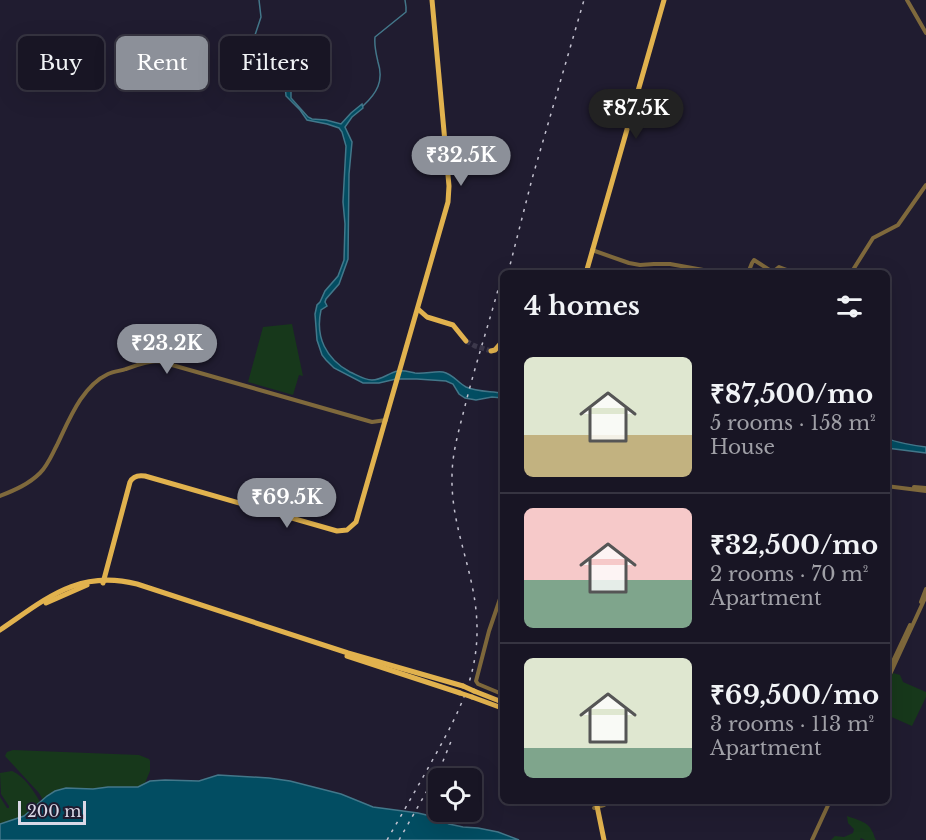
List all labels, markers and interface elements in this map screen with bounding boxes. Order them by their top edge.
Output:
chip: Buy [18,36,104,90]
chip: Rent [116,36,208,90]
chip: Filters [220,36,330,90]
pin: ₹87.5K [587,89,685,140]
text: ₹87.5K [603,96,669,120]
pin: ₹32.5K [412,136,510,187]
text: ₹32.5K [426,143,496,167]
text: 4 homes [524,290,640,322]
icon: filters [833,290,866,323]
pin: ₹23.2K [118,324,216,375]
text: ₹23.2K [131,331,203,355]
text: ₹87,500/mo [710,378,873,410]
icon: home [572,381,644,453]
text: 5 rooms · 158 m² [710,411,876,435]
text: House [710,435,775,459]
pin: ₹69.5K [238,478,336,529]
text: ₹69.5K [251,485,323,509]
text: ₹32,500/mo [710,529,878,561]
icon: home [572,532,644,604]
text: 2 rooms · 70 m² [710,562,868,586]
text: Apartment [710,586,821,610]
text: ₹69,500/mo [710,679,879,711]
icon: home [572,682,644,754]
text: 3 rooms · 113 m² [710,712,874,736]
text: Apartment [710,736,821,760]
map controls [428,768,482,822]
button: locate [428,768,482,822]
scale bar [18,798,86,826]
text: 200 m [27,801,81,821]

